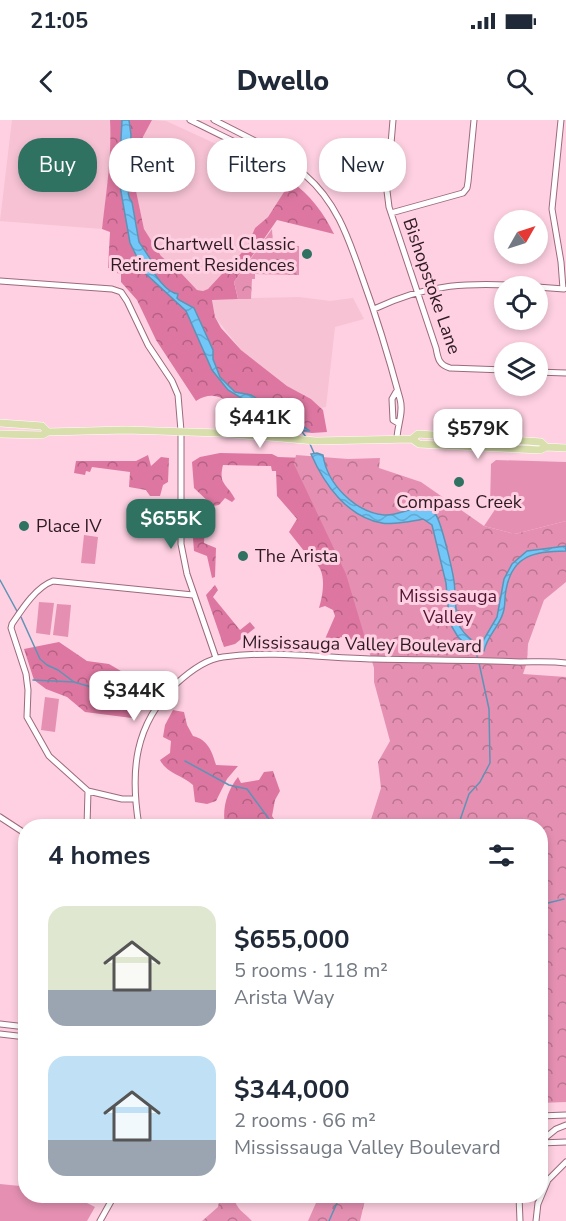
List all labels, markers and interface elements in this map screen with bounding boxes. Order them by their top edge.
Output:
text: 21:05 [30,6,88,36]
text: Dwello [237,63,329,100]
icon: back [30,65,63,98]
icon: search [503,65,536,98]
chip: Buy [18,138,97,192]
chip: Rent [109,138,195,192]
chip: Filters [207,138,307,192]
chip: New [319,138,406,192]
north arrow [494,210,548,264]
map controls [494,210,548,396]
street label: Bishopstoke Lane [397,215,467,357]
place label: Chartwell Classic Retirement Residences [110,232,295,277]
marker: Chartwell Classic Retirement Residences [300,247,314,261]
button: locate [494,276,548,330]
button: layers [494,342,548,396]
pin: $441K [218,398,302,449]
text: $441K [229,404,291,431]
pin: $579K [436,409,520,460]
text: $579K [447,415,509,442]
marker: Compass Creek [452,475,466,489]
place label: Compass Creek [396,490,523,514]
pin: $655K [129,499,213,550]
text: $655K [140,505,202,532]
place label: Place IV [36,514,102,538]
marker: Place IV [17,519,31,533]
place label: The Arista [255,544,338,568]
marker: The Arista [236,549,250,563]
park label: Mississauga Valley [399,584,497,629]
street label: Mississauga Valley Boulevard [242,630,482,658]
pin: $344K [92,671,176,722]
text: $344K [103,677,165,704]
text: 4 homes [48,838,150,873]
icon: filters [485,839,518,872]
text: $655,000 [234,922,350,957]
icon: home [96,930,168,1002]
text: 5 rooms · 118 m² [234,957,388,984]
text: Arista Way [234,984,334,1011]
text: $344,000 [234,1072,350,1107]
icon: home [96,1080,168,1152]
text: 2 rooms · 66 m² [234,1107,376,1134]
text: Mississauga Valley Boulevard [234,1134,501,1161]

